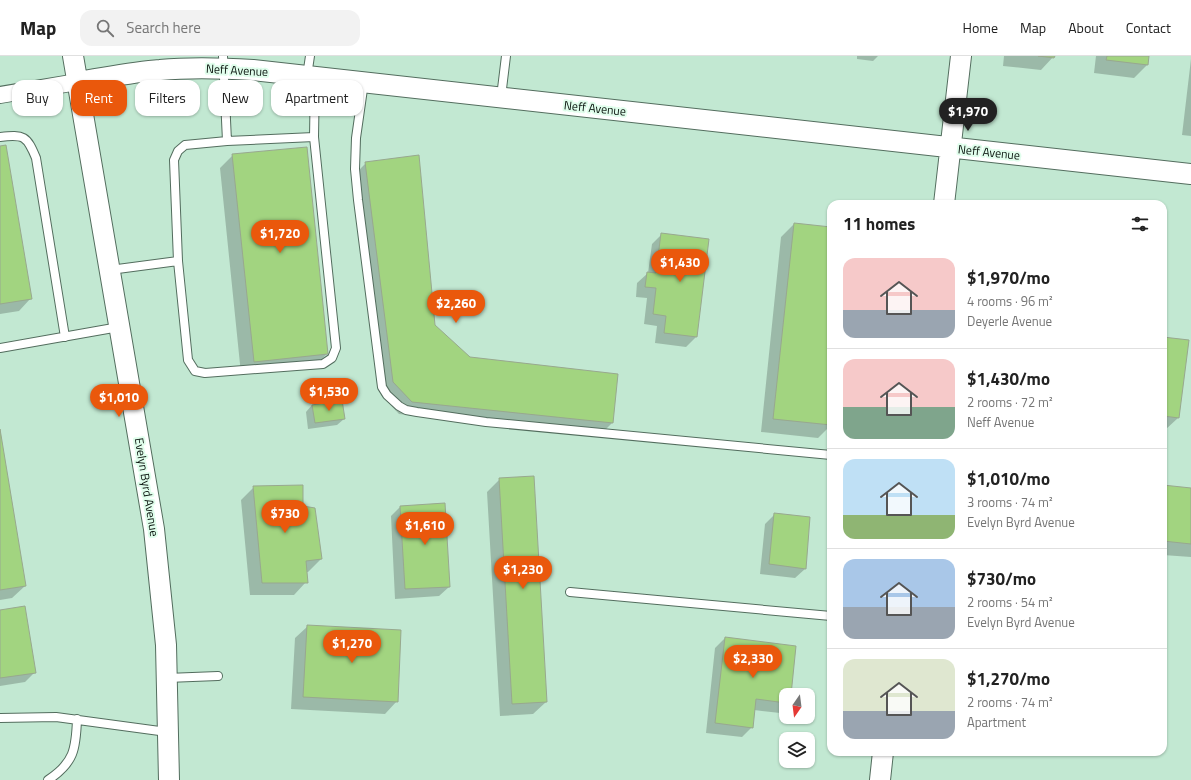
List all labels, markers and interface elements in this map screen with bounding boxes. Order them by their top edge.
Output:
search box [80,10,360,46]
text: Map [20,13,56,42]
text: Search here [126,16,201,39]
icon: search [94,17,116,39]
text: Home [963,17,998,38]
text: Map [1020,17,1046,38]
text: About [1068,17,1104,38]
text: Contact [1126,17,1171,38]
street label: Neff Avenue [205,59,269,81]
chip: Buy [12,80,63,116]
chip: Rent [71,80,127,116]
chip: Filters [135,80,200,116]
chip: New [208,80,263,116]
chip: Apartment [271,80,363,116]
street label: Neff Avenue [563,95,627,121]
pin: $1,970 [935,98,1001,132]
text: $1,970 [948,101,988,121]
street label: Neff Avenue [957,139,1021,165]
text: 11 homes [843,211,915,237]
icon: filters [1129,213,1151,235]
pin: $1,720 [247,220,313,254]
text: $1,720 [260,223,300,243]
pin: $1,430 [647,249,713,283]
text: $1,430 [660,252,700,272]
text: $1,970/mo [967,265,1050,291]
icon: home [875,274,923,322]
pin: $2,260 [423,290,489,324]
text: 4 rooms · 96 m² [967,291,1053,311]
text: $2,260 [436,293,476,313]
text: Deyerle Avenue [967,311,1052,331]
text: $1,430/mo [967,366,1050,392]
icon: home [875,375,923,423]
pin: $1,530 [296,378,362,412]
text: $1,530 [309,381,349,401]
pin: $1,010 [86,384,152,418]
text: $1,010 [99,387,139,407]
text: 2 rooms · 72 m² [967,392,1053,412]
text: Neff Avenue [967,412,1034,432]
street label: Evelyn Byrd Avenue [130,436,164,538]
text: $1,010/mo [967,466,1050,492]
icon: home [875,475,923,523]
text: 3 rooms · 74 m² [967,492,1053,512]
pin: $730 [261,500,309,534]
text: $730 [270,503,300,523]
pin: $1,610 [392,512,458,546]
text: Evelyn Byrd Avenue [967,512,1075,532]
text: $1,610 [405,515,445,535]
pin: $1,230 [490,556,556,590]
text: $1,230 [503,559,543,579]
text: $730/mo [967,566,1036,592]
icon: home [875,575,923,623]
text: 2 rooms · 54 m² [967,592,1053,612]
text: Evelyn Byrd Avenue [967,612,1075,632]
pin: $1,270 [319,630,385,664]
text: $1,270 [332,633,372,653]
pin: $2,330 [720,645,786,679]
text: $2,330 [733,648,773,668]
text: $1,270/mo [967,666,1050,692]
icon: home [875,675,923,723]
north arrow [779,688,815,724]
map controls [779,688,815,768]
text: 2 rooms · 74 m² [967,692,1053,712]
text: Apartment [967,712,1026,732]
button: layers [779,732,815,768]

